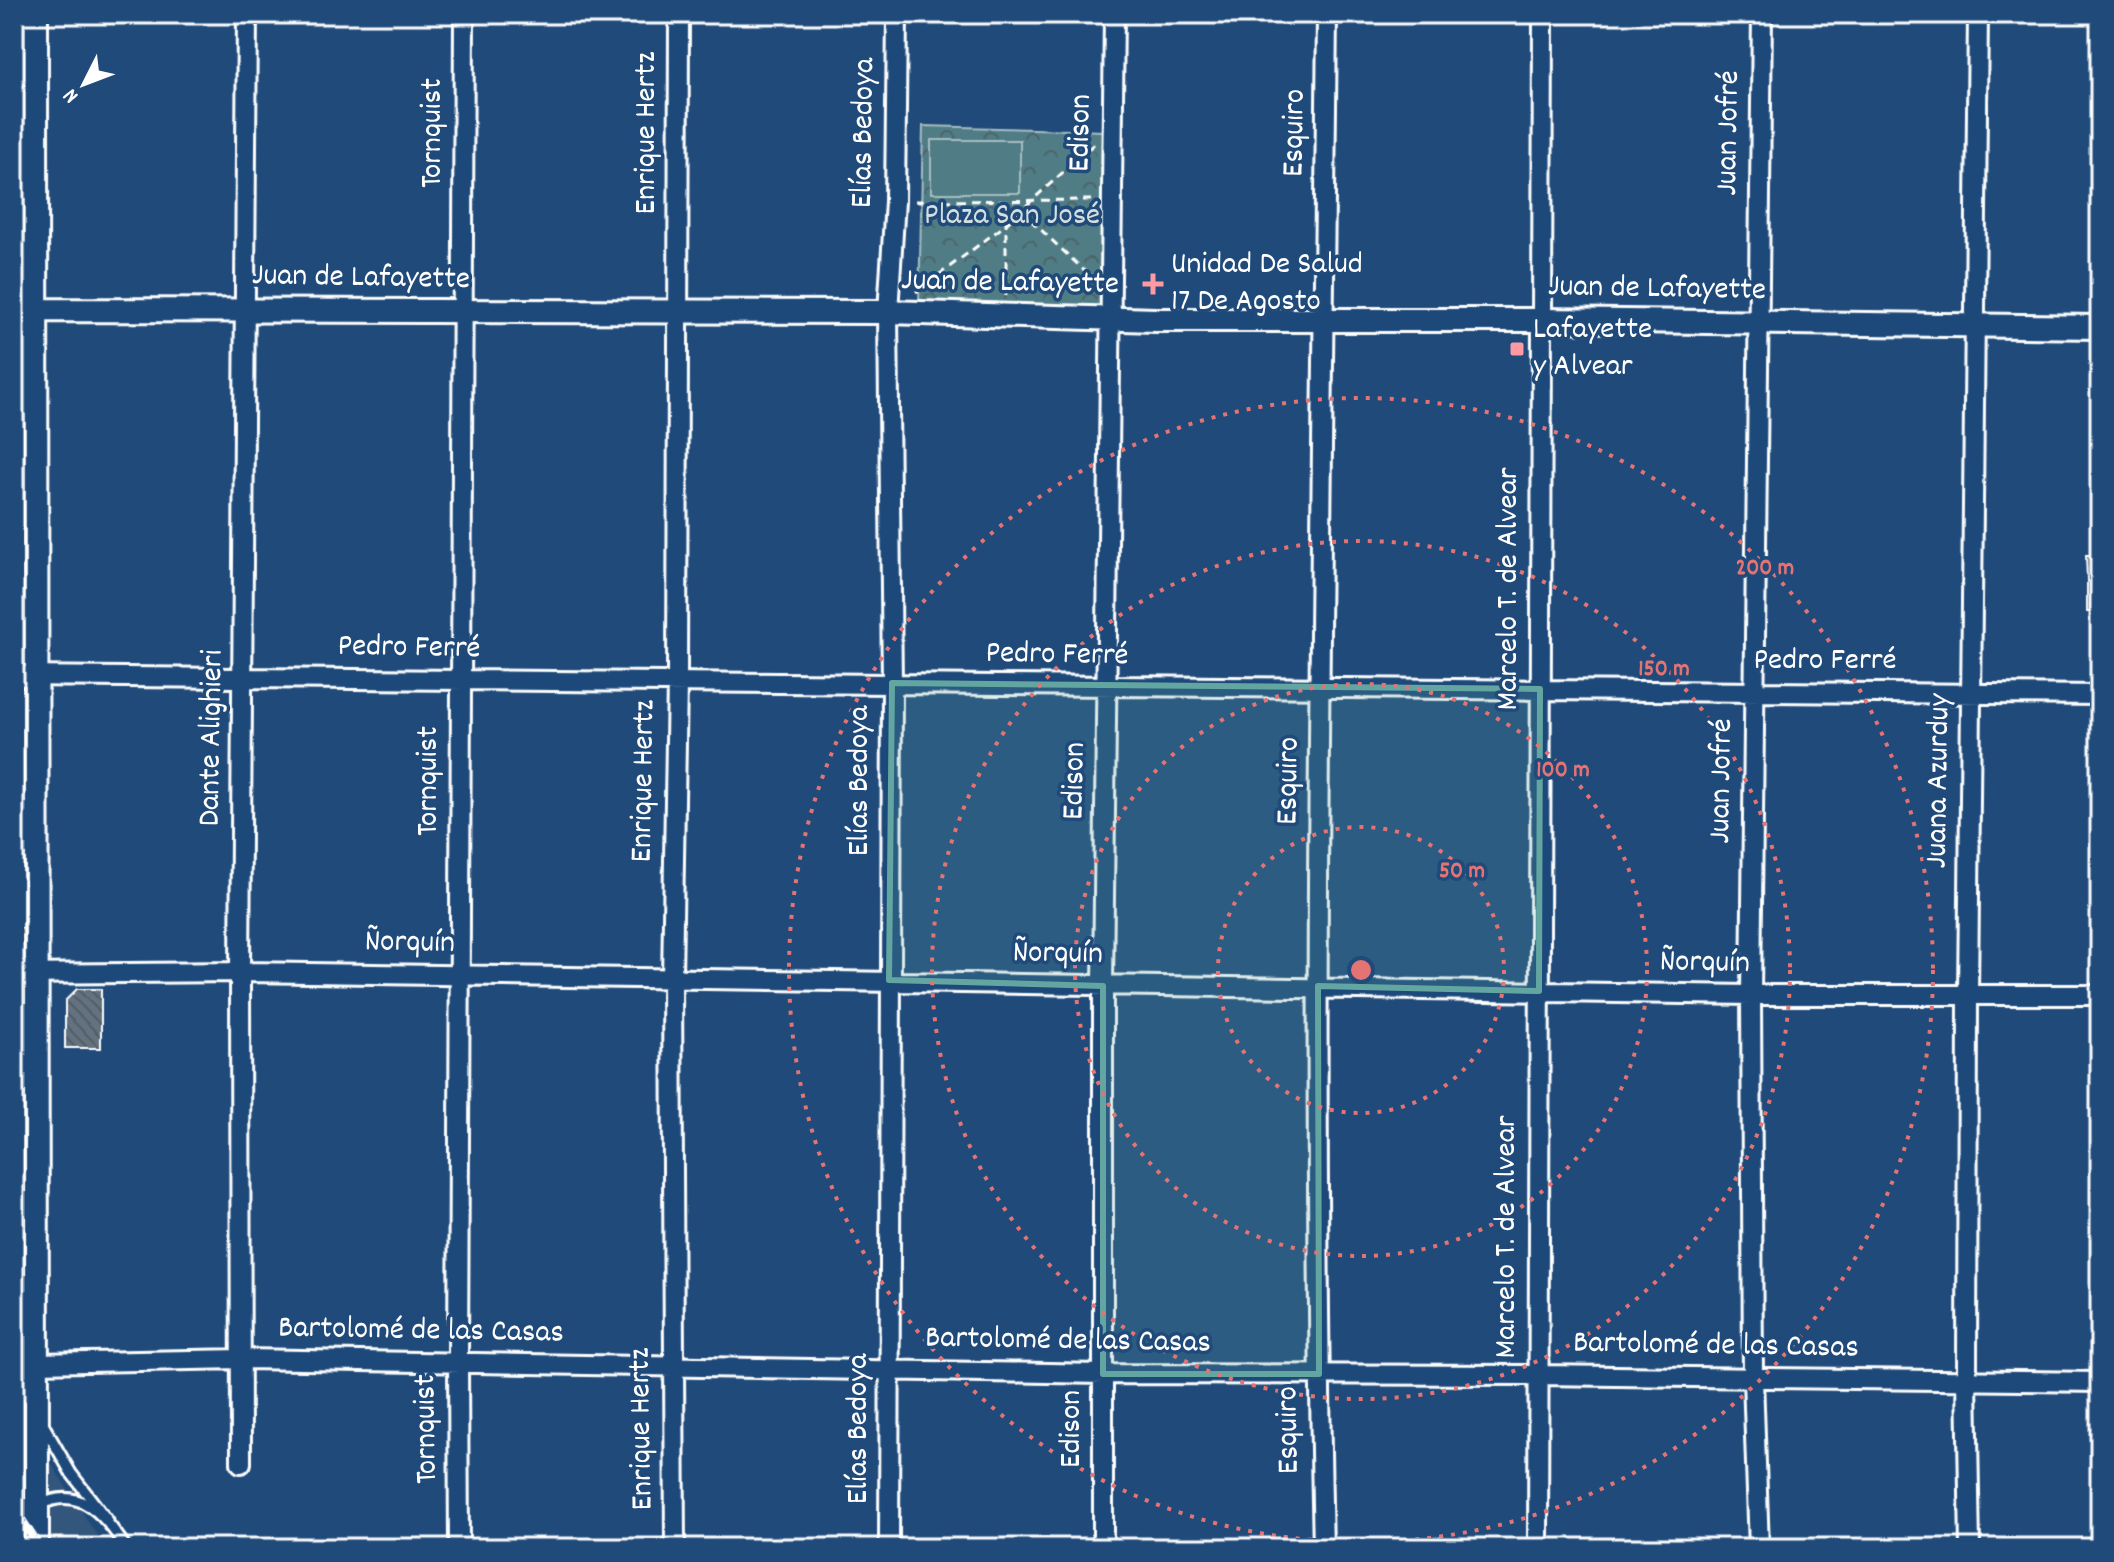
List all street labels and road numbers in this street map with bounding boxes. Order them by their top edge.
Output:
street label: Enrique Hertz [625,52,671,214]
street label: Elías Bedoya [841,56,889,209]
street label: Juan Jofré [1706,70,1754,196]
street label: Tornquist [411,78,457,188]
street label: Esquiro [1272,89,1320,177]
street label: Edison [1058,94,1106,172]
street label: Juan de Lafayette [252,254,470,304]
street label: Juan de Lafayette [901,259,1119,309]
street label: Juan de Lafayette [1548,265,1766,315]
street label: Marcelo T. de Alvear [1487,467,1533,711]
street label: Pedro Ferré [337,625,481,673]
street label: Pedro Ferré [985,632,1129,680]
street label: Pedro Ferré [1754,639,1896,685]
street label: Dante Alighieri [188,649,238,827]
street label: Juana Azurduy [1915,692,1965,869]
street label: Enrique Hertz [621,699,669,863]
street label: Elías Bedoya [838,705,884,856]
street label: Juan Jofré [1699,718,1747,844]
street label: Tornquist [407,726,453,836]
street label: Esquiro [1266,737,1314,825]
street label: Edison [1052,742,1100,820]
street label: Ñorquín [365,920,455,968]
street label: Ñorquín [1013,931,1103,979]
street label: Ñorquín [1660,940,1750,988]
street label: Marcelo T. de Alvear [1485,1115,1531,1359]
street label: Bartolomé de las Casas [278,1307,564,1357]
street label: Bartolomé de las Casas [925,1317,1211,1367]
street label: Bartolomé de las Casas [1573,1322,1859,1372]
street label: Enrique Hertz [619,1347,667,1511]
street label: Elías Bedoya [837,1353,883,1504]
street label: Tornquist [404,1373,452,1484]
street label: Esquiro [1266,1386,1314,1474]
street label: Edison [1050,1390,1096,1468]

